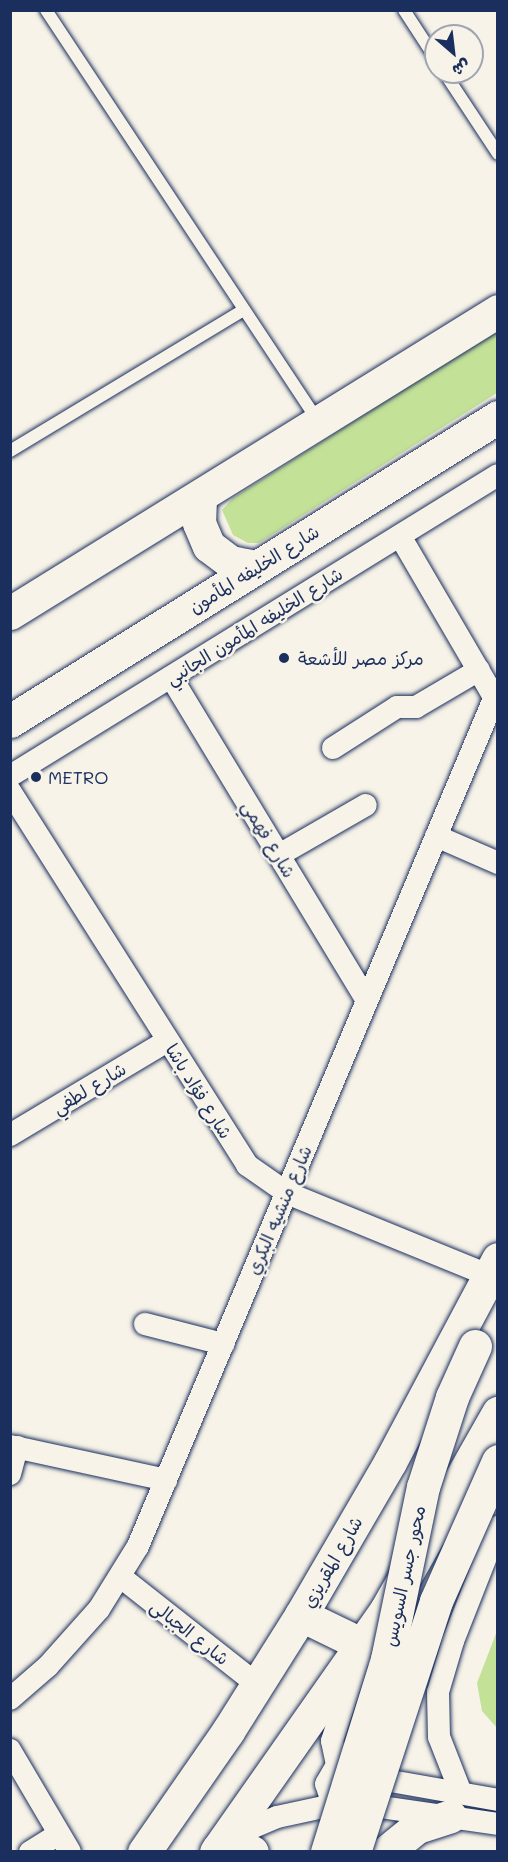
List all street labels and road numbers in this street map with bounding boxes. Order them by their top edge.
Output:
street label: شارع الخليفه المأمون [185,520,323,618]
street label: شارع الخليفه المأمون الجانبي [162,563,346,689]
street label: شارع فهمي [238,796,300,882]
street label: شارع فؤاد باشا [161,1039,237,1143]
street label: شارع لطفي [48,1058,130,1118]
street label: شارع منشيه البكري [242,1142,316,1278]
street label: محور جسر السويس [379,1504,429,1648]
street label: شارع المقريزي [297,1512,367,1612]
street label: شارع الجبالى [146,1595,234,1669]

